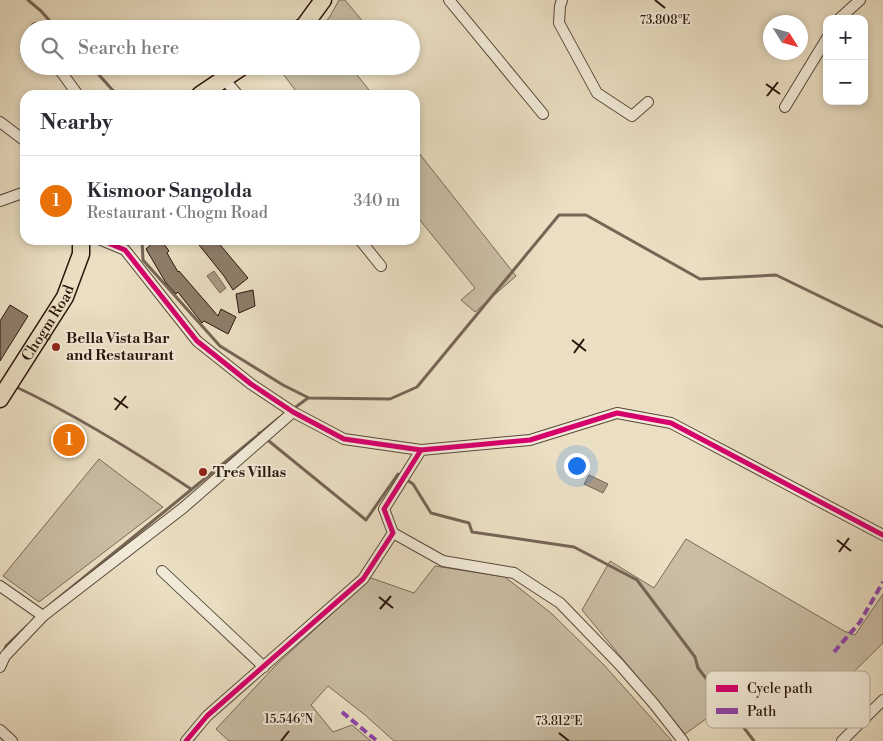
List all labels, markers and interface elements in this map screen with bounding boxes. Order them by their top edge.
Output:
text: 73.808°E [640,13,690,28]
north arrow [763,15,808,60]
map controls [823,15,868,105]
button: + [823,15,868,60]
search box [20,20,420,75]
icon: search [38,34,66,62]
text: Search here [78,36,179,60]
button: − [823,60,868,105]
text: Nearby [40,110,113,136]
text: Kismoor Sangolda [87,179,252,203]
text: 1 [52,191,60,211]
text: 340 m [353,191,400,211]
text: Restaurant · Chogm Road [87,203,268,223]
street label: Chogm Road [18,282,79,365]
place label: Bella Vista Bar and Restaurant [66,329,175,365]
marker: Bella Vista Bar and Restaurant [50,341,62,353]
pin: 1 [53,421,85,459]
your location [564,453,590,479]
place label: Tres Villas [213,463,286,482]
marker: Tres Villas [197,466,209,478]
legend [706,671,870,728]
text: Cycle path [747,680,813,698]
text: Path [747,703,777,721]
text: 15.546°N [264,712,314,727]
text: 73.812°E [535,714,583,729]

